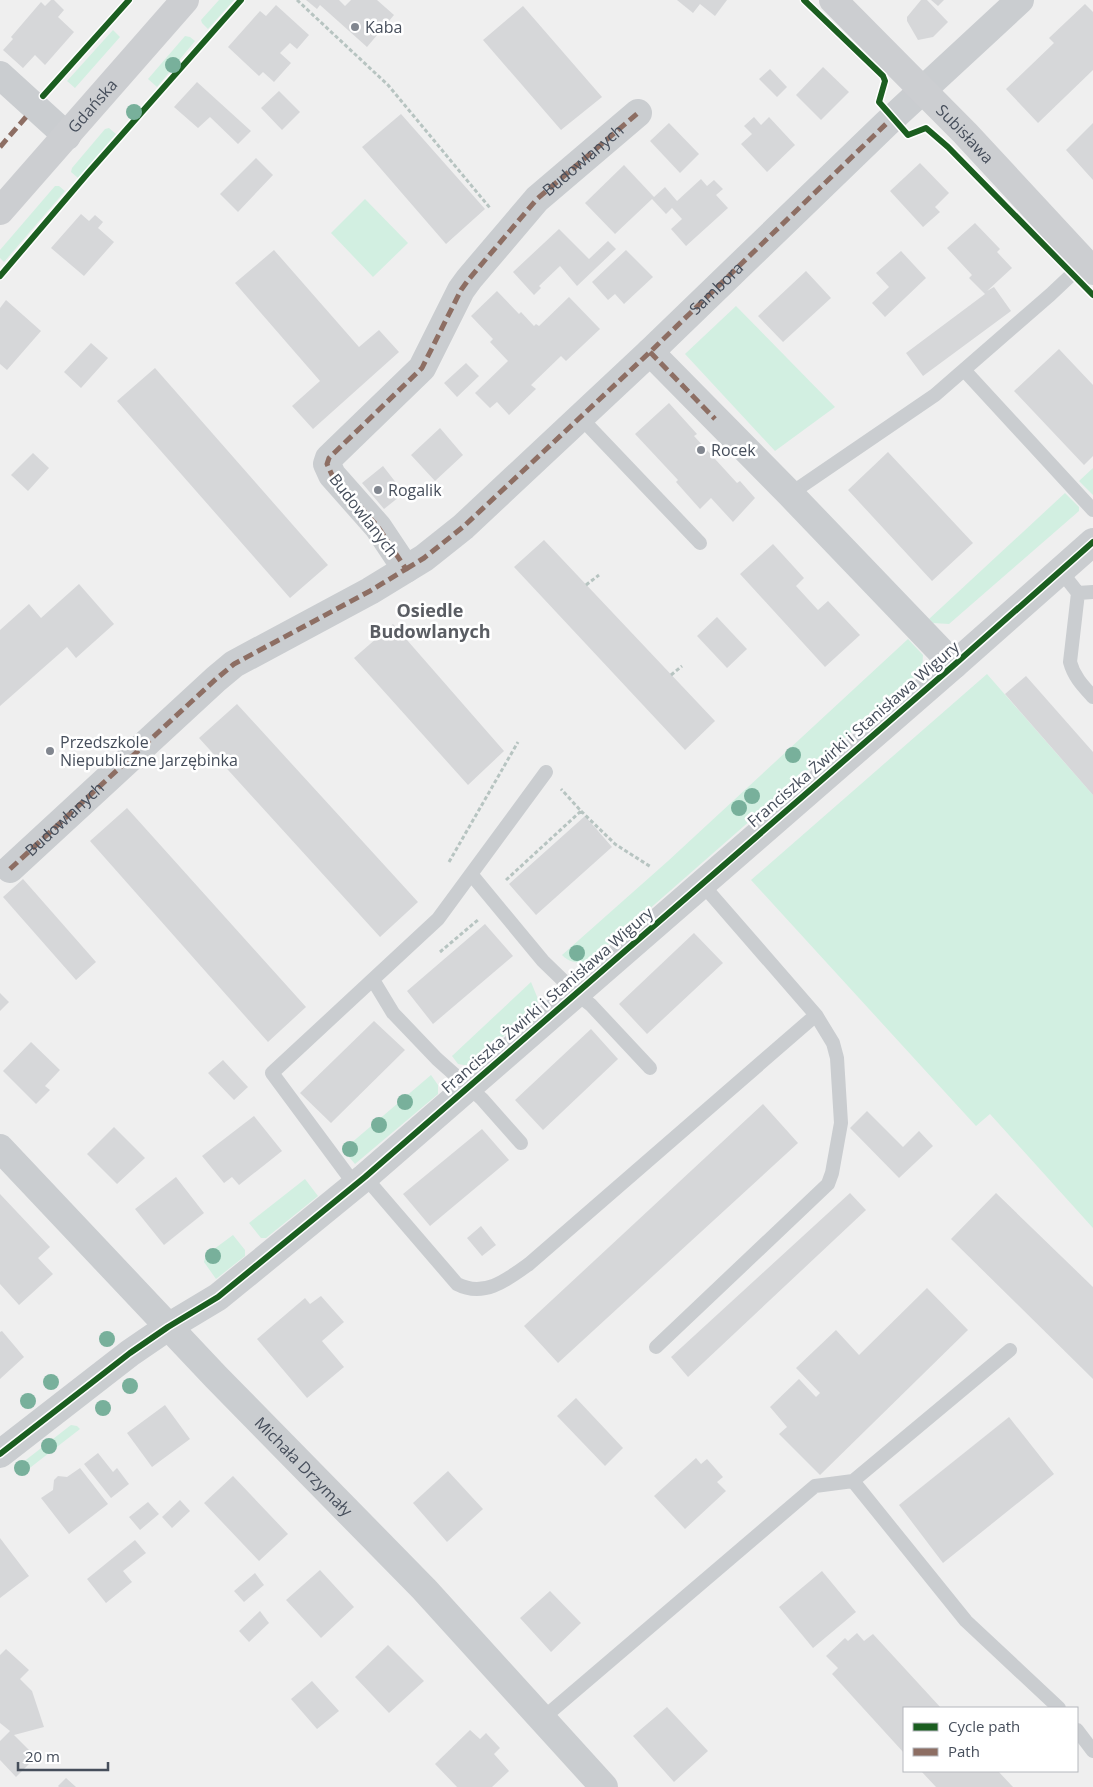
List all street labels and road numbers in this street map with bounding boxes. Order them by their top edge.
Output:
street label: Gdańska [63,74,122,137]
street label: Subisława [931,99,999,168]
street label: Budowlanych [538,119,628,201]
street label: Sambora [684,257,748,319]
street label: Budowlanych [324,469,404,561]
street label: Franciszka Żwirki i Stanisława Wigury [742,635,964,832]
street label: Budowlanych [20,777,109,861]
street label: Franciszka Żwirki i Stanisława Wigury [436,901,658,1098]
street label: Michała Drzymały [250,1412,358,1522]

